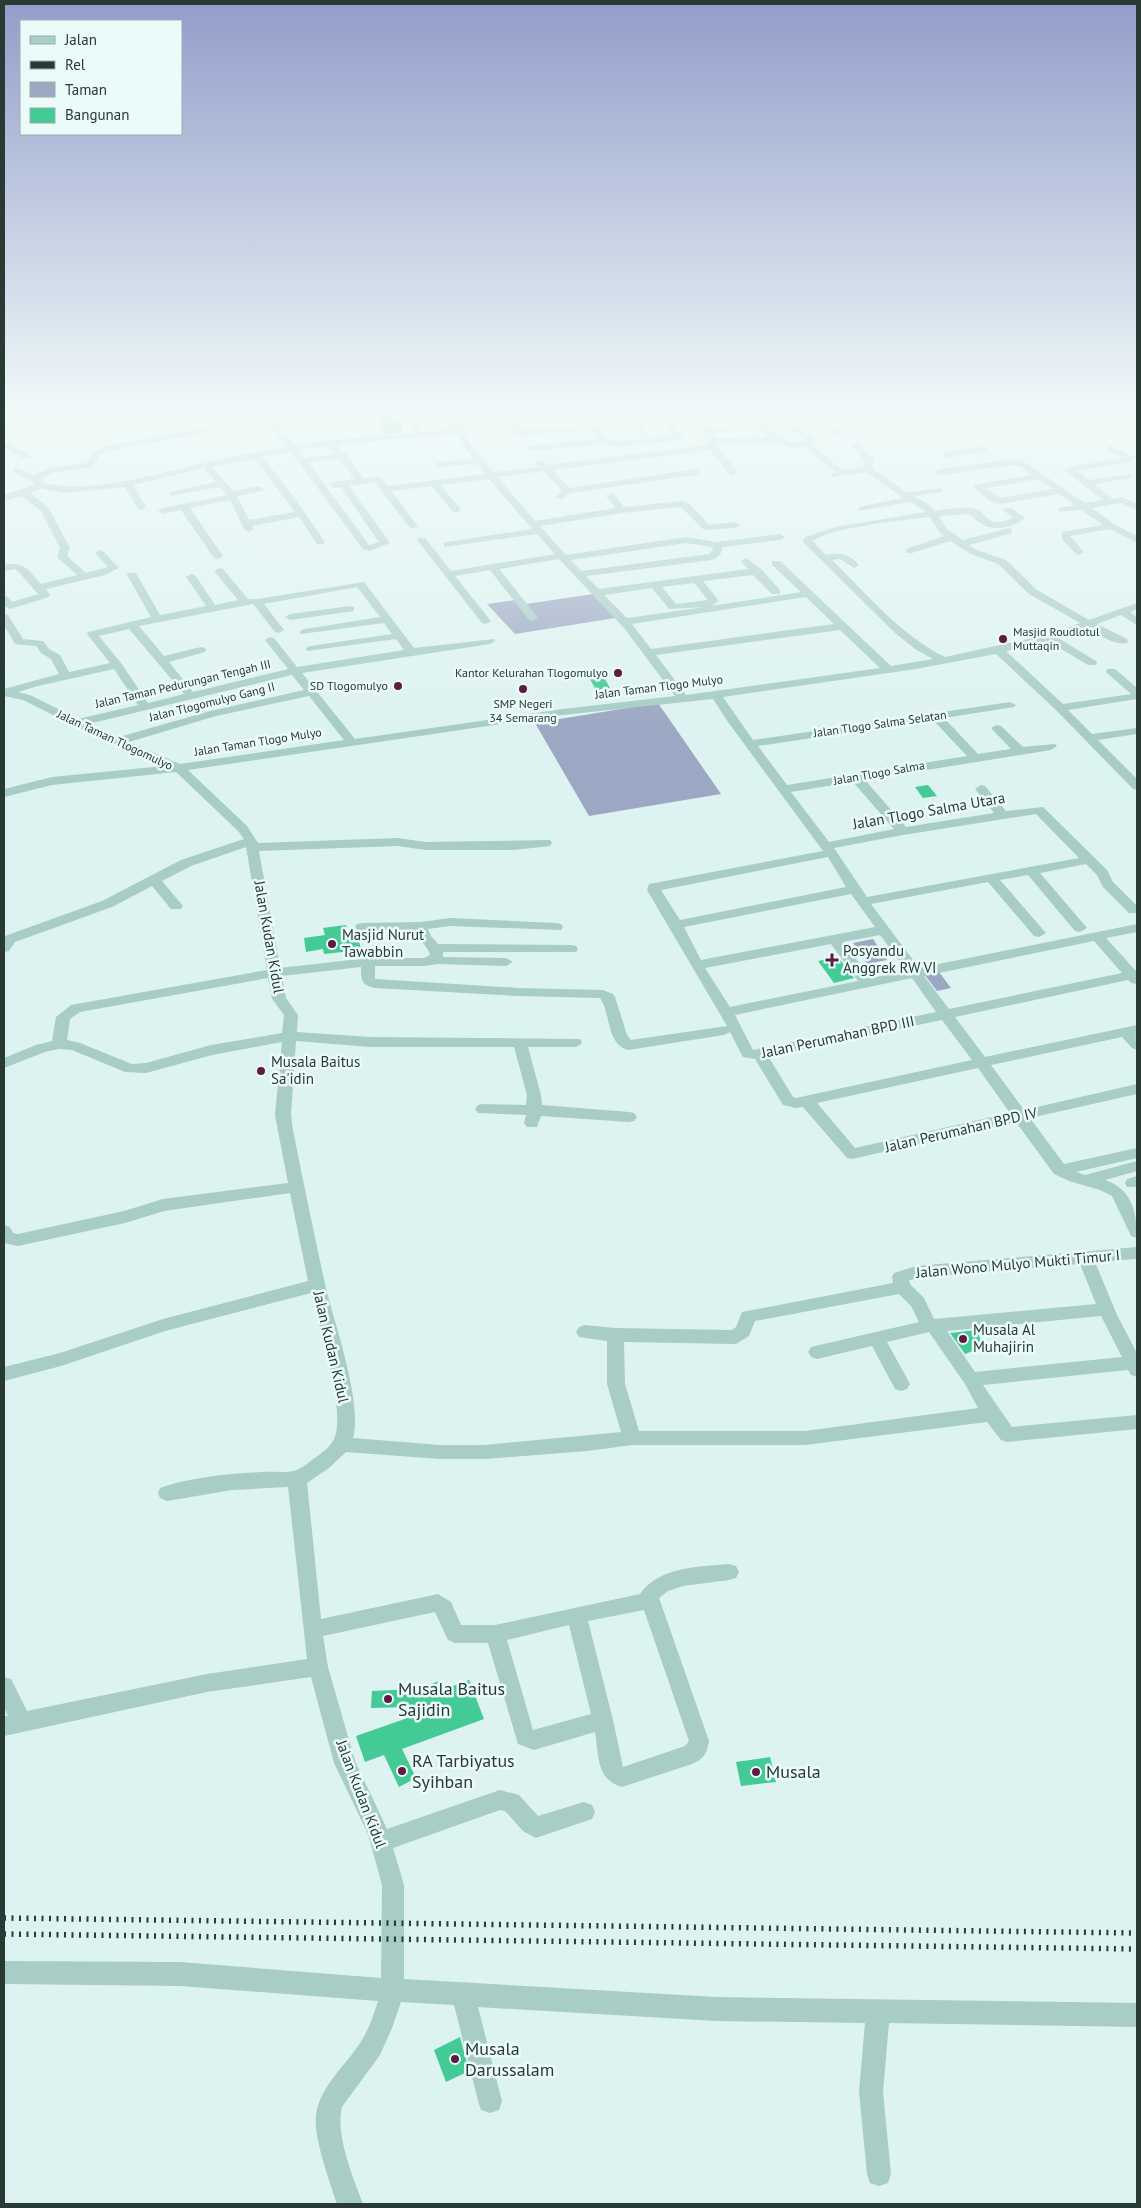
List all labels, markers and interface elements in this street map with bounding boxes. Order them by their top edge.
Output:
legend [20,20,182,135]
text: Jalan [64,30,97,49]
text: Rel [65,55,86,74]
text: Taman [65,80,107,99]
text: Bangunan [65,105,129,124]
place label: Masjid Roudlotul Muttaqin [1013,624,1100,653]
marker: Masjid Roudlotul Muttaqin [997,633,1009,645]
street label: Jalan Taman Pedurungan Tengah III [93,656,272,711]
place label: Kantor Kelurahan Tlogomulyo [455,665,608,680]
marker: Kantor Kelurahan Tlogomulyo [612,667,624,679]
street label: Jalan Taman Tlogo Mulyo [593,671,724,702]
place label: SD Tlogomulyo [310,678,388,693]
street label: Jalan Tlogomulyo Gang II [146,679,276,725]
marker: SD Tlogomulyo [392,680,404,692]
marker: SMP Negeri 34 Semarang [517,683,529,695]
place label: SMP Negeri 34 Semarang [489,696,557,725]
street label: Jalan Taman Tlogomulyo [54,706,175,773]
street label: Jalan Tlogo Salma Selatan [811,707,947,740]
street label: Jalan Taman Tlogo Mulyo [192,724,323,759]
street label: Jalan Tlogo Salma [831,757,926,788]
street label: Jalan Tlogo Salma Utara [850,788,1007,833]
street label: Jalan Kudan Kidul [250,878,289,995]
place label: Masjid Nurut Tawabbin [342,925,424,961]
marker: Masjid Nurut Tawabbin [326,938,338,950]
place label: Posyandu Anggrek RW VI [843,941,936,977]
marker: Posyandu Anggrek RW VI [825,953,839,967]
street label: Jalan Perumahan BPD III [759,1011,916,1062]
place label: Musala Baitus Sa'idin [271,1052,360,1088]
marker: Musala Baitus Sa'idin [255,1065,267,1077]
street label: Jalan Perumahan BPD IV [882,1103,1039,1157]
street label: Jalan Wono Mulyo Mukti Timur I [914,1245,1121,1282]
street label: Jalan Kudan Kidul [309,1288,354,1405]
place label: Musala Al Muhajirin [973,1320,1036,1356]
marker: Musala Al Muhajirin [957,1333,969,1345]
place label: Musala Baitus Sajidin [398,1677,505,1721]
marker: Musala Baitus Sajidin [382,1693,394,1705]
street label: Jalan Kudan Kidul [332,1736,391,1851]
place label: RA Tarbiyatus Syihban [412,1749,515,1793]
place label: Musala [766,1760,821,1783]
marker: RA Tarbiyatus Syihban [396,1765,408,1777]
marker: Musala [750,1766,762,1778]
place label: Musala Darussalam [465,2037,554,2081]
marker: Musala Darussalam [449,2053,461,2065]

